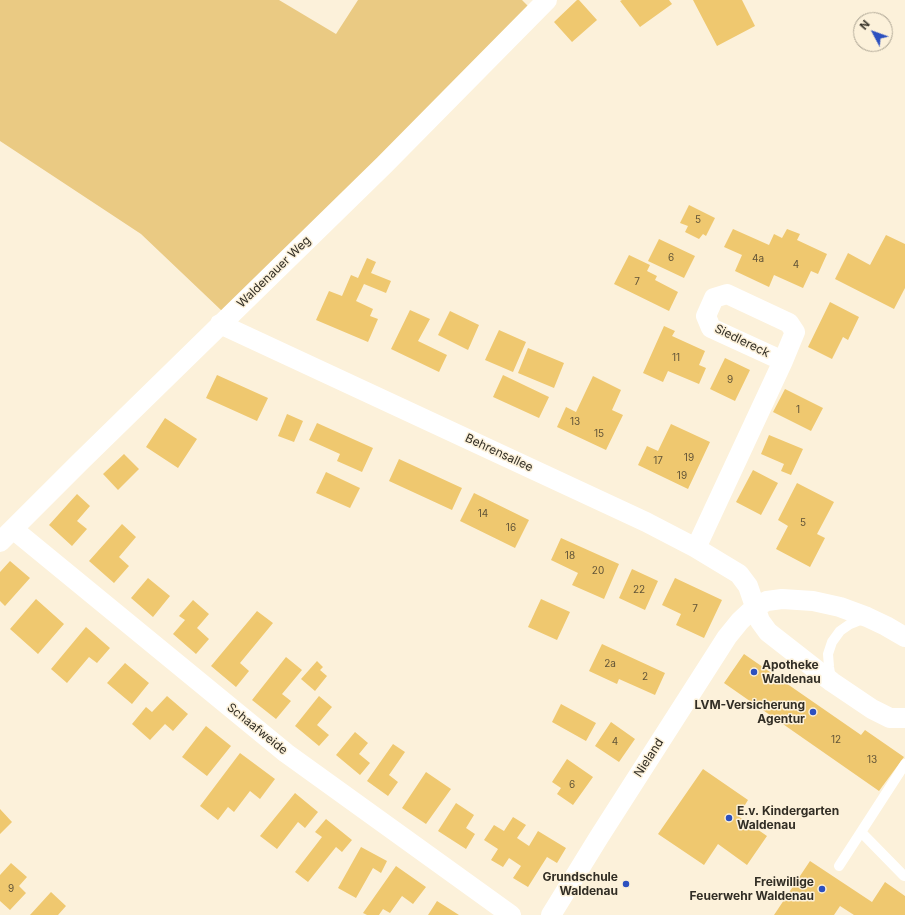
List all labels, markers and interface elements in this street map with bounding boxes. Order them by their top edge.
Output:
north arrow [853,12,893,52]
text: N [857,17,873,33]
house number: 5 [695,214,701,226]
street label: Waldenauer Weg [234,233,314,311]
house number: 6 [668,252,674,264]
house number: 4a [752,253,764,265]
house number: 4 [793,259,799,271]
house number: 7 [634,276,640,288]
street label: Siedlereck [712,321,772,361]
house number: 11 [672,352,680,364]
house number: 9 [727,374,733,386]
house number: 1 [796,404,800,416]
house number: 13 [570,416,580,428]
house number: 15 [594,428,604,440]
street label: Behrensallee [463,431,535,475]
house number: 19 [684,452,694,464]
house number: 17 [653,455,663,467]
house number: 19 [677,470,687,482]
house number: 14 [478,508,488,520]
house number: 5 [800,517,806,529]
house number: 16 [506,522,516,534]
house number: 18 [565,550,575,562]
house number: 20 [592,565,604,577]
house number: 22 [633,584,645,596]
house number: 7 [692,603,698,615]
house number: 2a [604,658,616,670]
place label: Apotheke Waldenau [762,658,821,686]
marker: Apotheke Waldenau [749,667,759,677]
house number: 2 [642,671,648,683]
place label: LVM-Versicherung Agentur [695,698,805,726]
street label: Schaafweide [224,700,290,758]
marker: LVM-Versicherung Agentur [808,707,818,717]
house number: 12 [831,734,841,746]
house number: 4 [612,736,618,748]
street label: Nieland [631,736,667,780]
house number: 13 [867,754,877,766]
house number: 6 [569,779,575,791]
place label: E.v. Kindergarten Waldenau [737,804,839,832]
marker: E.v. Kindergarten Waldenau [724,813,734,823]
place label: Grundschule Waldenau [542,870,618,898]
place label: Freiwillige Feuerwehr Waldenau [690,875,814,903]
marker: Grundschule Waldenau [621,879,631,889]
house number: 9 [8,883,14,895]
marker: Freiwillige Feuerwehr Waldenau [817,884,827,894]

